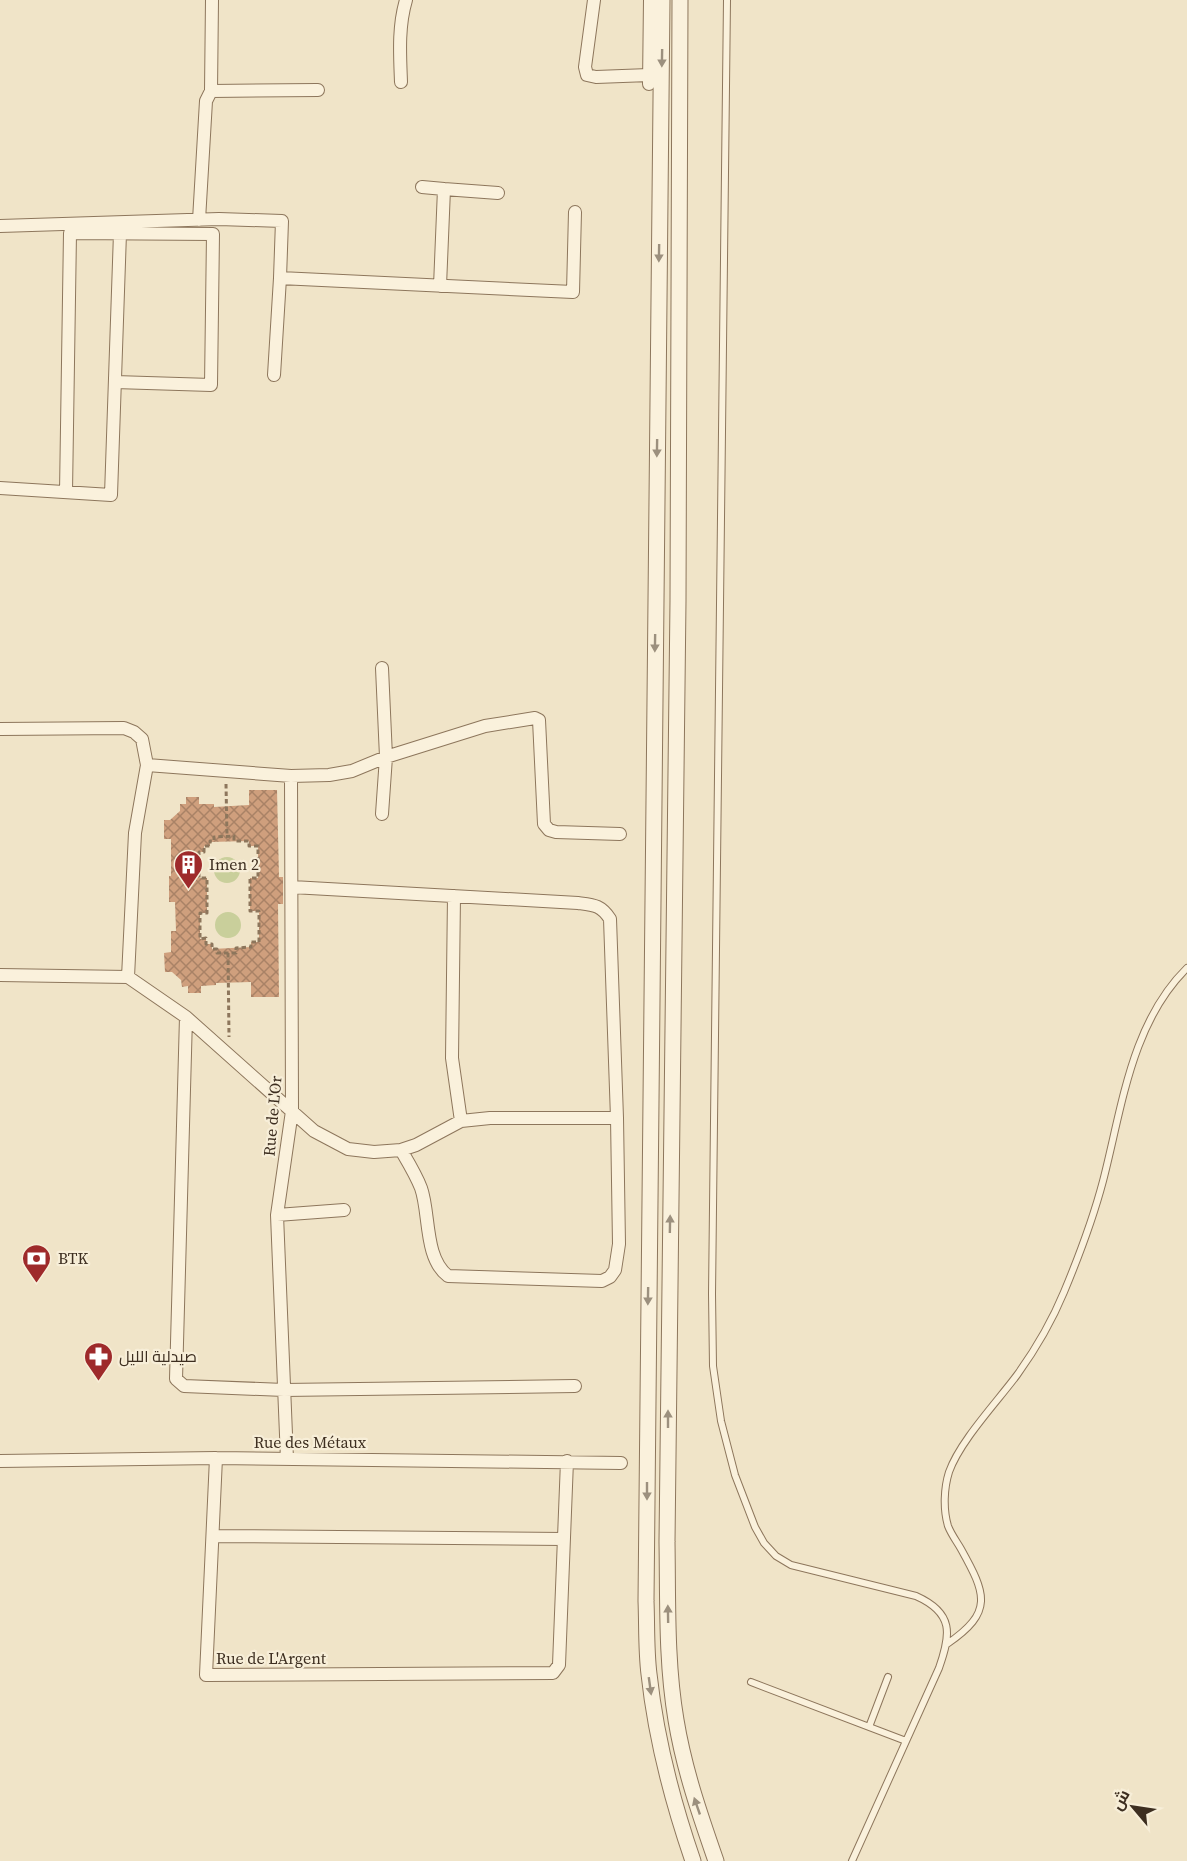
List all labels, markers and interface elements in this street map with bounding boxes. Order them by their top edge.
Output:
one-way arrow [657,49,667,68]
one-way arrow [655,244,664,263]
one-way arrow [652,439,662,458]
one-way arrow [650,634,660,653]
building icon: Imen 2 [172,848,204,890]
place label: Imen 2 [209,853,259,875]
street label: Rue de L'Or [258,1075,286,1157]
one-way arrow [665,1214,674,1233]
bank icon: BTK [21,1242,53,1284]
place label: BTK [58,1247,88,1269]
one-way arrow [643,1286,653,1305]
pharmacy icon: صيدلية الليل [82,1340,114,1382]
place label: صيدلية الليل [119,1345,197,1367]
one-way arrow [663,1409,673,1428]
street label: Rue des Métaux [254,1431,367,1453]
one-way arrow [642,1481,651,1500]
one-way arrow [664,1604,673,1623]
street label: Rue de L'Argent [216,1647,327,1669]
one-way arrow [646,1676,655,1695]
north arrow [1103,1777,1163,1837]
text: ش [1105,1785,1134,1814]
one-way arrow [691,1797,701,1815]

